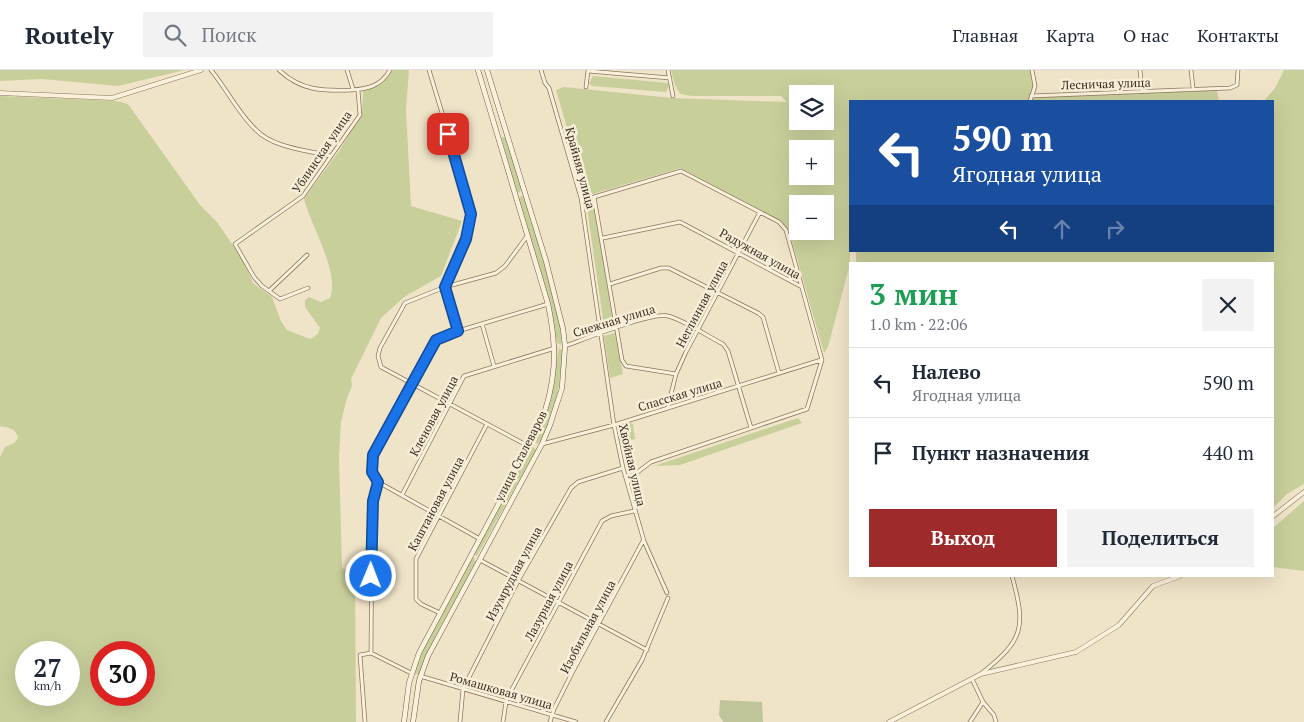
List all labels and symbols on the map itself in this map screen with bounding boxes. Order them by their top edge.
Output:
street label: Лесничая улица [1060,74,1151,93]
street label: Ублинская улица [289,108,355,196]
pin [427,113,469,155]
street label: Крайняя улица [562,125,599,210]
street label: Радужная улица [717,225,803,282]
street label: Неглинная улица [672,258,731,350]
street label: Снежная улица [571,301,657,340]
street label: Кленовая улица [406,373,461,459]
street label: Спасская улица [636,375,724,414]
street label: улица Сталеваров [491,408,550,505]
street label: Хвойная улица [616,422,649,508]
street label: Каштановая улица [404,454,467,553]
street label: Изумрудная улица [482,524,545,623]
position arrow [344,549,396,601]
street label: Лазурная улица [521,558,576,644]
street label: Изобильная улица [557,578,618,676]
speed limit sign: 30 [90,641,155,706]
street label: Ромашковая улица [448,669,554,712]

